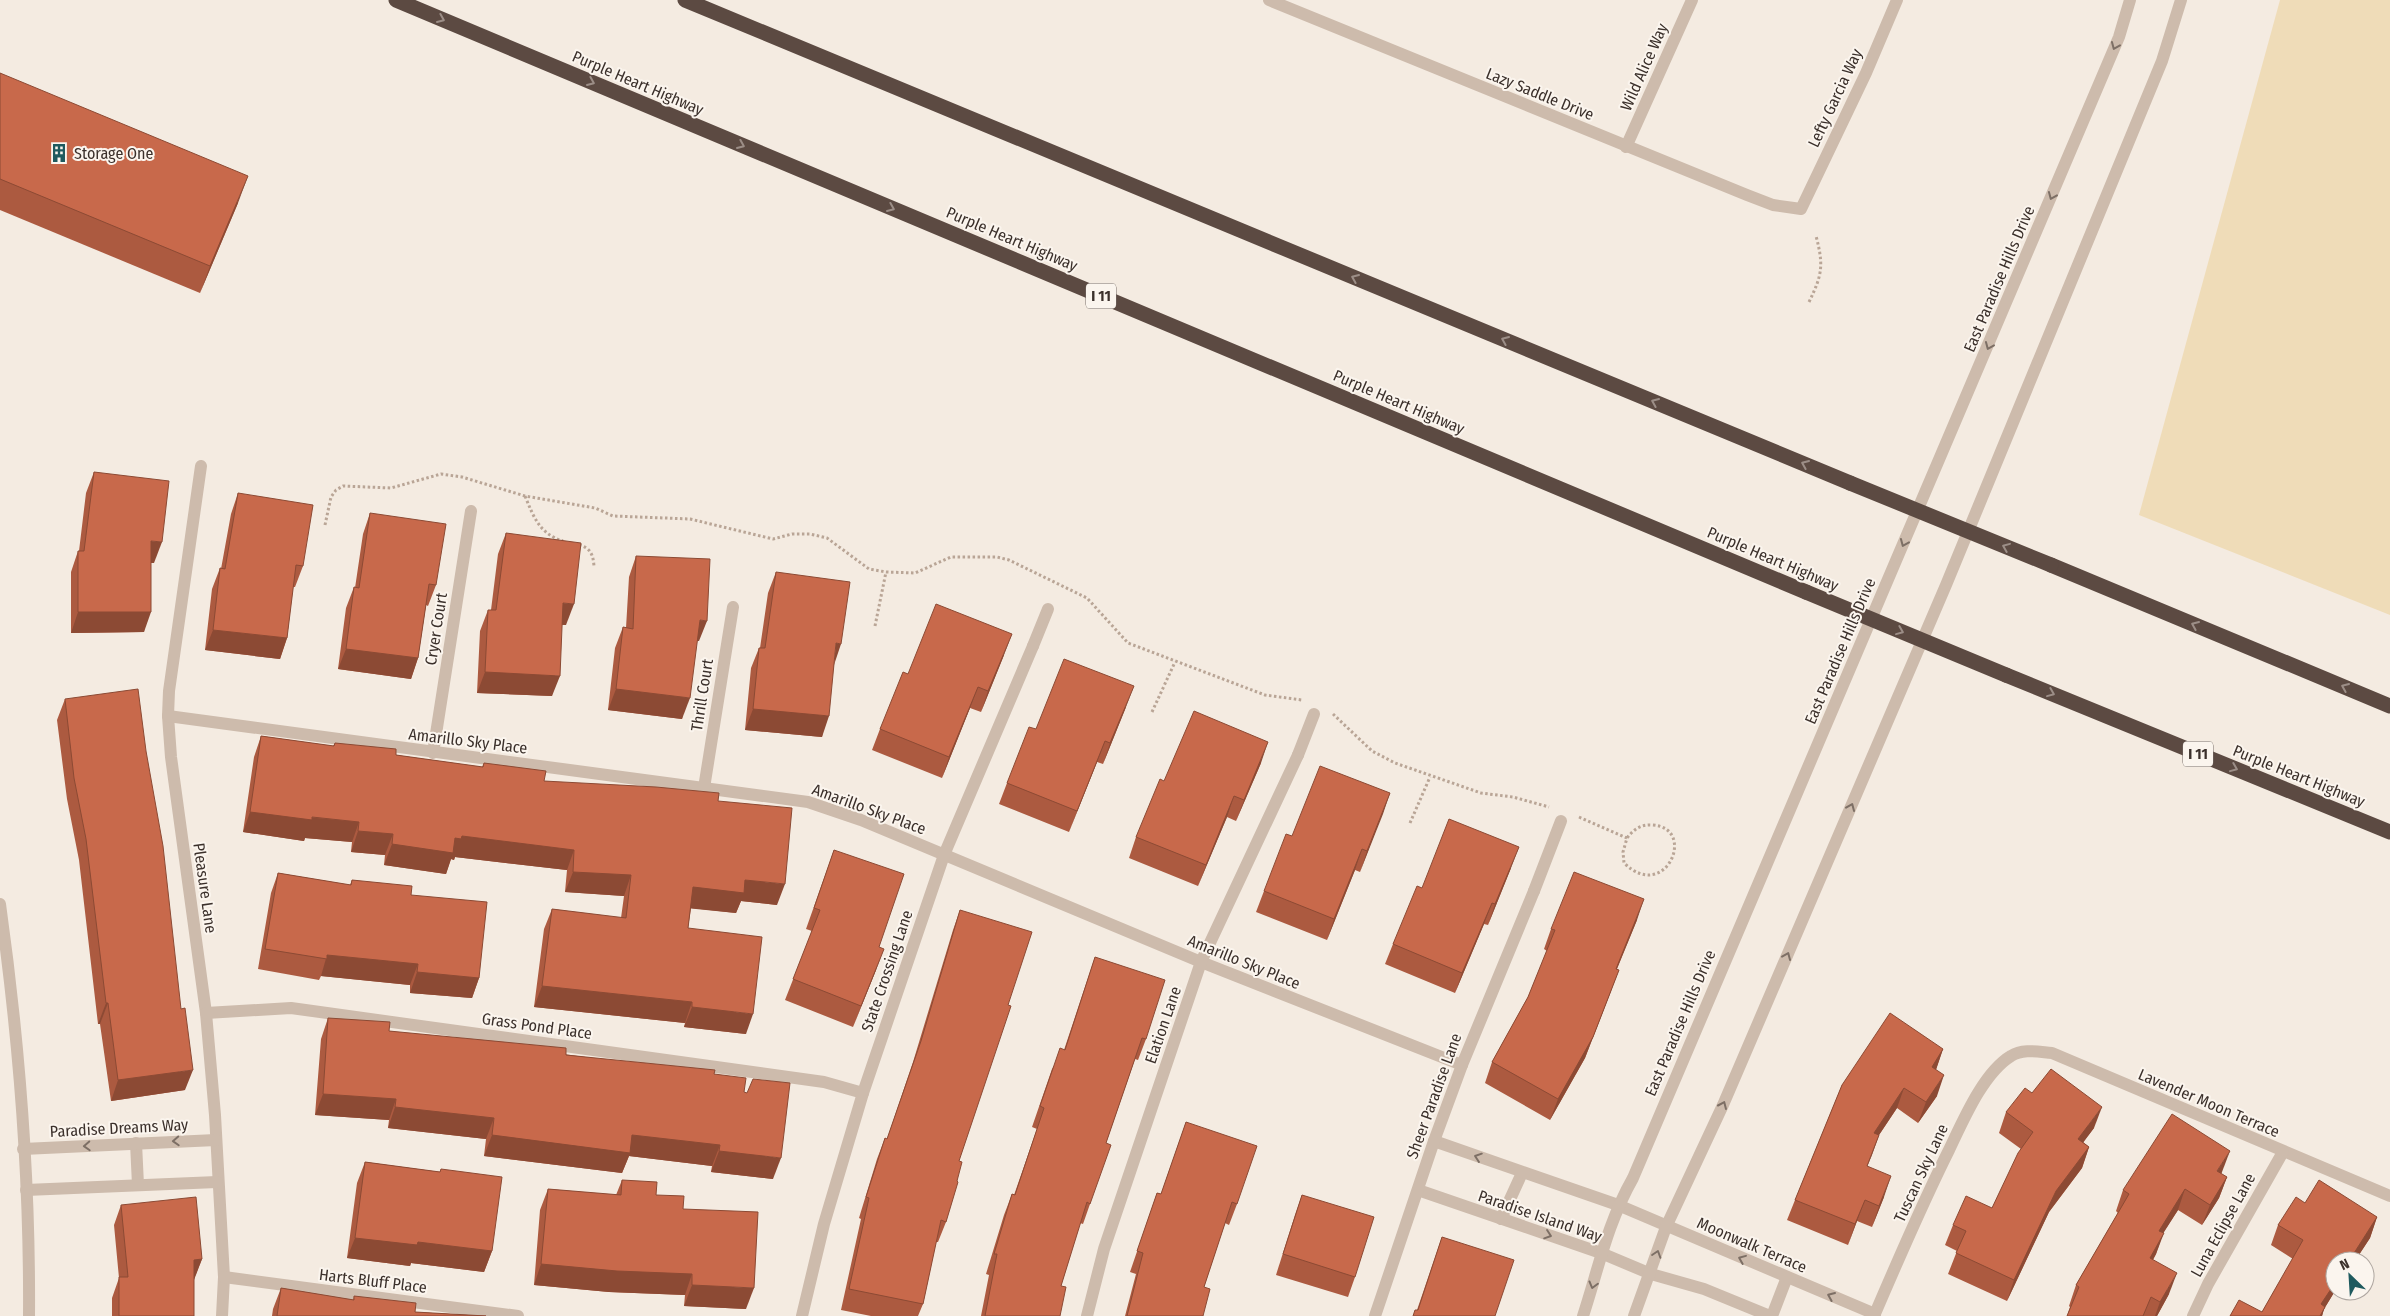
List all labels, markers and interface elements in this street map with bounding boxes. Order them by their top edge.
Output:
one-way arrow [436,12,445,23]
street label: Wild Alice Way [1616,20,1672,114]
one-way arrow [2111,41,2122,50]
street label: Lefty Garcia Way [1804,45,1866,150]
street label: Purple Heart Highway [569,47,707,120]
street label: Lazy Saddle Drive [1483,64,1597,124]
one-way arrow [586,75,595,86]
one-way arrow [736,138,745,149]
building icon: Storage One [48,142,70,164]
place label: Storage One [74,144,154,163]
one-way arrow [2048,191,2059,200]
one-way arrow [886,201,895,212]
street label: Purple Heart Highway [943,203,1081,276]
street label: East Paradise Hills Drive [1960,203,2038,355]
one-way arrow [1351,273,1360,284]
road number: I 11 [1086,284,1116,308]
one-way arrow [1501,335,1510,346]
one-way arrow [1984,341,1995,350]
street label: Purple Heart Highway [1330,366,1468,439]
one-way arrow [1651,398,1660,408]
one-way arrow [1801,460,1810,471]
street label: Purple Heart Highway [1704,523,1842,596]
one-way arrow [1899,538,1910,547]
one-way arrow [2002,542,2011,553]
street label: East Paradise Hills Drive [1801,575,1879,727]
street label: Cryer Court [421,591,451,667]
one-way arrow [2191,620,2200,631]
one-way arrow [1895,624,1904,635]
street label: Thrill Court [687,657,717,733]
one-way arrow [2341,683,2350,694]
one-way arrow [2047,688,2055,698]
street label: Amarillo Sky Place [407,724,529,758]
street label: Purple Heart Highway [2230,741,2369,812]
road number: I 11 [2183,742,2213,766]
one-way arrow [2229,762,2238,773]
street label: Amarillo Sky Place [810,780,929,838]
one-way arrow [1845,803,1856,812]
street label: Pleasure Lane [189,842,221,934]
street label: State Crossing Lane [857,908,917,1034]
street label: Amarillo Sky Place [1185,931,1303,993]
street label: East Paradise Hills Drive [1641,947,1719,1099]
one-way arrow [1781,952,1792,961]
street label: Elation Lane [1141,984,1185,1066]
street label: Grass Pond Place [481,1009,593,1043]
street label: Sheer Paradise Lane [1402,1031,1466,1161]
street label: Lavender Moon Terrace [2136,1065,2283,1141]
one-way arrow [1717,1101,1727,1110]
street label: Paradise Dreams Way [49,1115,190,1141]
street label: Tuscan Sky Lane [1890,1121,1952,1225]
one-way arrow [172,1136,180,1147]
one-way arrow [83,1141,91,1152]
one-way arrow [1474,1153,1482,1163]
street label: Luna Eclipse Lane [2187,1170,2259,1280]
street label: Paradise Island Way [1476,1186,1605,1246]
street label: Moonwalk Terrace [1694,1213,1810,1277]
one-way arrow [1543,1229,1551,1239]
one-way arrow [1651,1250,1661,1258]
north arrow [2325,1251,2375,1301]
one-way arrow [1738,1254,1747,1265]
text: N [2337,1255,2352,1274]
street label: Harts Bluff Place [318,1265,428,1297]
one-way arrow [1588,1281,1598,1289]
one-way arrow [1827,1291,1836,1302]

